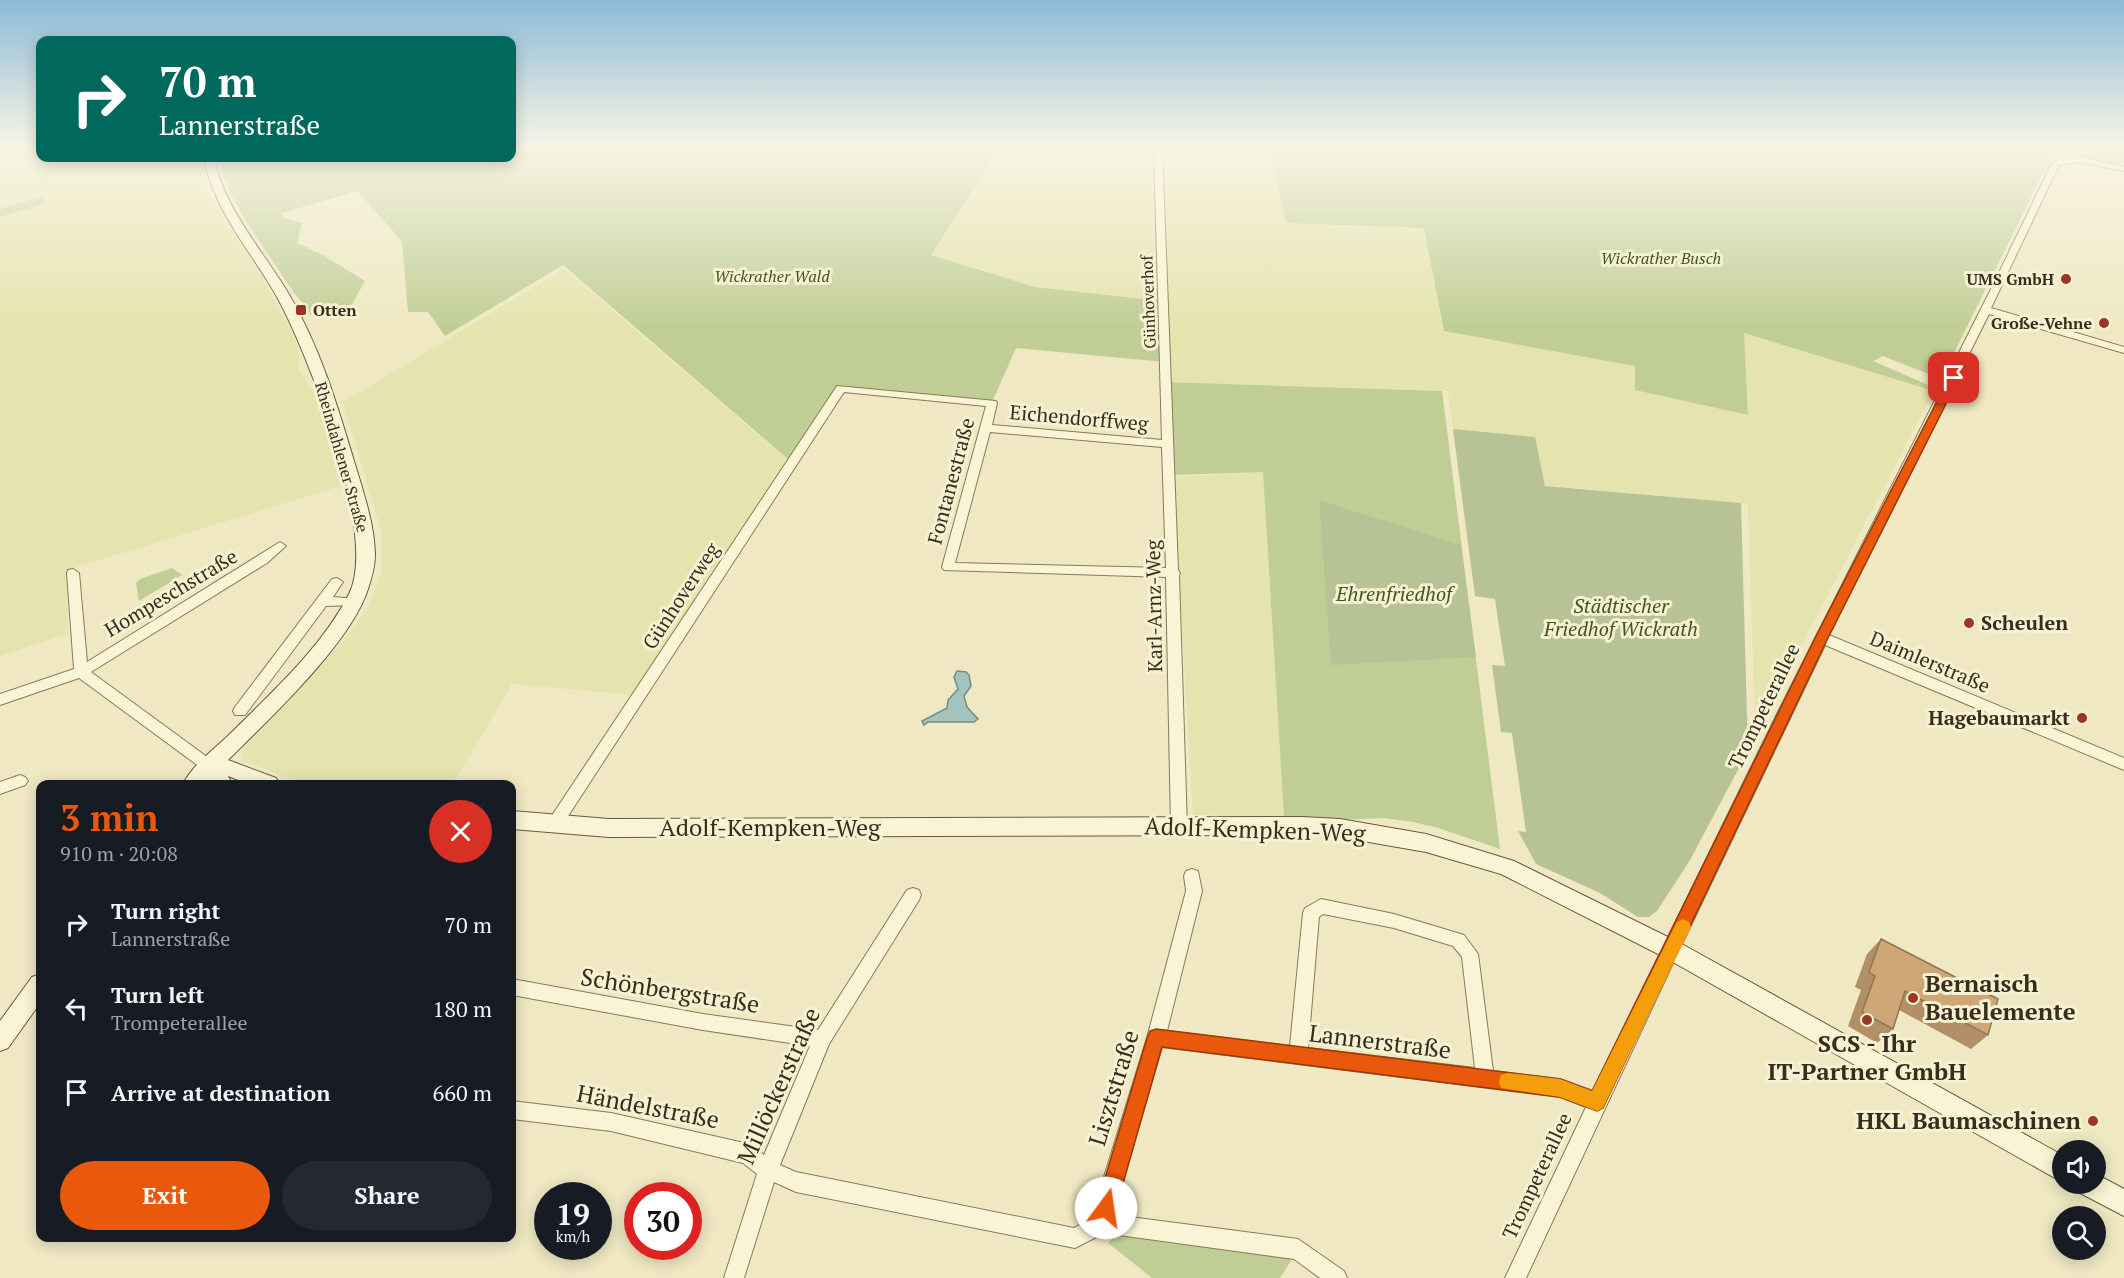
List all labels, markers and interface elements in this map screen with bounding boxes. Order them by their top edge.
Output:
text: 70 m [159,53,257,109]
icon: right [60,60,138,138]
text: Lannerstraße [159,107,320,143]
park label: Wickrather Busch [1601,247,1721,269]
street label: Günhoverhof [1135,253,1161,349]
park label: Wickrather Wald [714,265,830,287]
place label: UMS GmbH [1967,268,2054,290]
marker: UMS GmbH [2059,272,2073,286]
place label: Otten [313,299,357,321]
marker: Otten [294,303,308,317]
place label: Große-Vehne [1991,312,2092,334]
marker: Große-Vehne [2097,316,2111,330]
pin [1928,352,1979,403]
icon: arrive [1937,361,1970,394]
street label: Rheindahlener Straße [310,379,374,535]
street label: Eichendorffweg [1009,398,1150,437]
street label: Fontanestraße [921,415,980,547]
street label: Günhoverweg [636,537,725,654]
street label: Karl-Arnz-Weg [1139,539,1168,673]
street label: Hompeschstraße [99,542,242,643]
park label: Ehrenfriedhof [1335,580,1456,607]
park label: Städtischer Friedhof Wickrath [1543,592,1698,642]
place label: Scheulen [1981,609,2068,636]
marker: Scheulen [1962,616,1976,630]
street label: Daimlerstraße [1866,624,1994,699]
street label: Trompeterallee [1721,638,1806,773]
place label: Hagebaumarkt [1928,704,2070,731]
marker: Hagebaumarkt [2075,711,2089,725]
text: 3 min [60,794,158,841]
button: close [429,800,492,863]
street label: Adolf-Kempken-Weg [1144,809,1367,849]
street label: Adolf-Kempken-Weg [659,811,881,843]
text: 910 m · 20:08 [60,840,178,867]
text: Turn right [111,896,220,925]
icon: right [60,908,93,941]
text: 70 m [444,910,492,939]
text: Lannerstraße [111,925,230,952]
street label: Schönbergstraße [578,960,762,1020]
place label: Bernaisch Bauelemente [1925,967,2076,1027]
text: Turn left [111,980,204,1009]
marker: Bernaisch Bauelemente [1906,991,1920,1005]
icon: left [60,992,93,1025]
text: 180 m [432,994,492,1023]
street label: Millöckerstraße [729,1002,827,1169]
text: Trompeterallee [111,1009,248,1036]
marker: SCS - Ihr IT-Partner GmbH [1860,1013,1874,1027]
street label: Lannerstraße [1307,1016,1453,1066]
street label: Lisztstraße [1080,1026,1146,1149]
place label: SCS - Ihr IT-Partner GmbH [1767,1027,1967,1087]
icon: arrive [60,1076,93,1109]
street label: Händelstraße [574,1077,722,1136]
text: Arrive at destination [111,1078,330,1107]
text: 660 m [432,1078,492,1107]
place label: HKL Baumaschinen [1856,1104,2082,1136]
street label: Trompeterallee [1495,1108,1578,1243]
marker: HKL Baumaschinen [2086,1114,2100,1128]
map controls [2052,1140,2106,1260]
button: sound [2052,1140,2106,1194]
button: Exit [60,1161,270,1230]
button: Share [282,1161,492,1230]
position arrow [1074,1176,1138,1240]
speed limit sign: 30 [624,1182,702,1260]
text: 19 [556,1194,590,1234]
button: search [2052,1206,2106,1260]
text: km/h [556,1226,590,1246]

